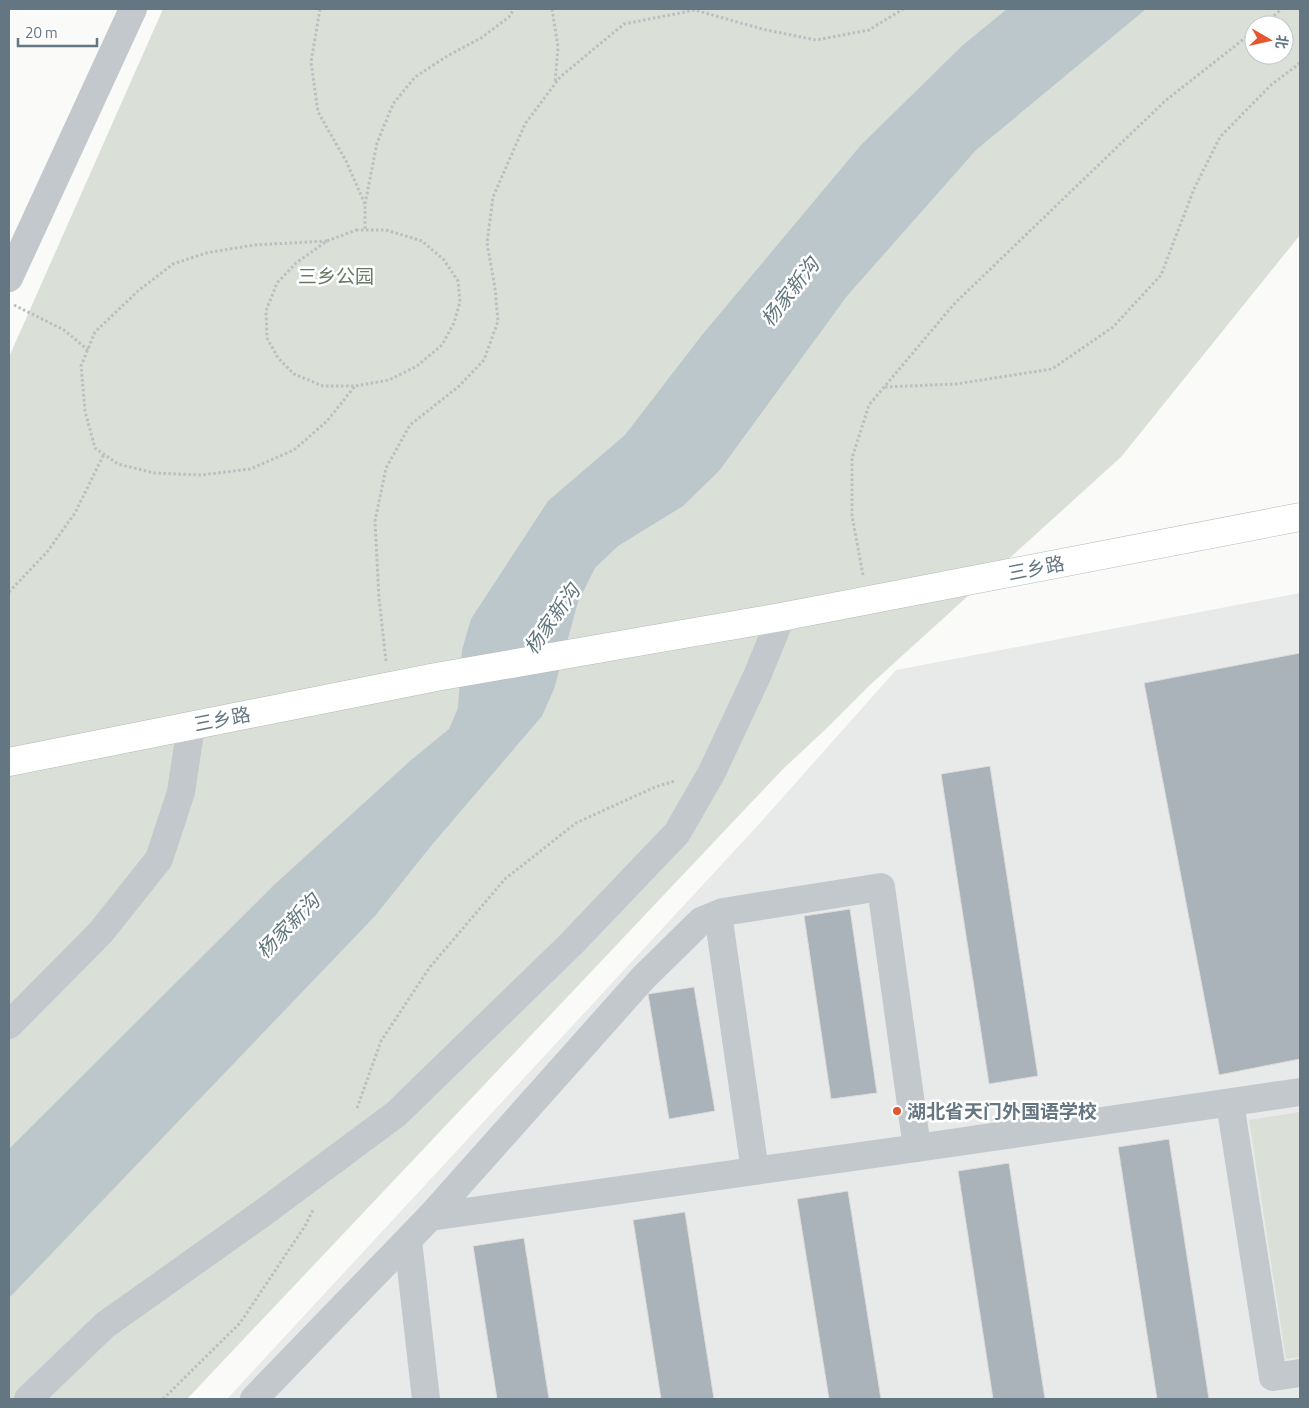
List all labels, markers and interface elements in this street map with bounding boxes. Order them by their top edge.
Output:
scale bar [18,15,96,47]
north arrow [1244,15,1294,65]
text: 20 m [25,21,58,44]
text: 北 [1271,34,1294,51]
water label: 杨家新沟 [753,249,828,333]
park label: 三乡公园 [298,261,374,290]
street label: 三乡路 [1005,548,1067,587]
water label: 杨家新沟 [516,575,588,660]
street label: 三乡路 [191,699,253,738]
water label: 杨家新沟 [249,885,328,965]
place label: 湖北省天门外国语学校 [907,1096,1097,1125]
marker: 湖北省天门外国语学校 [891,1105,903,1117]

